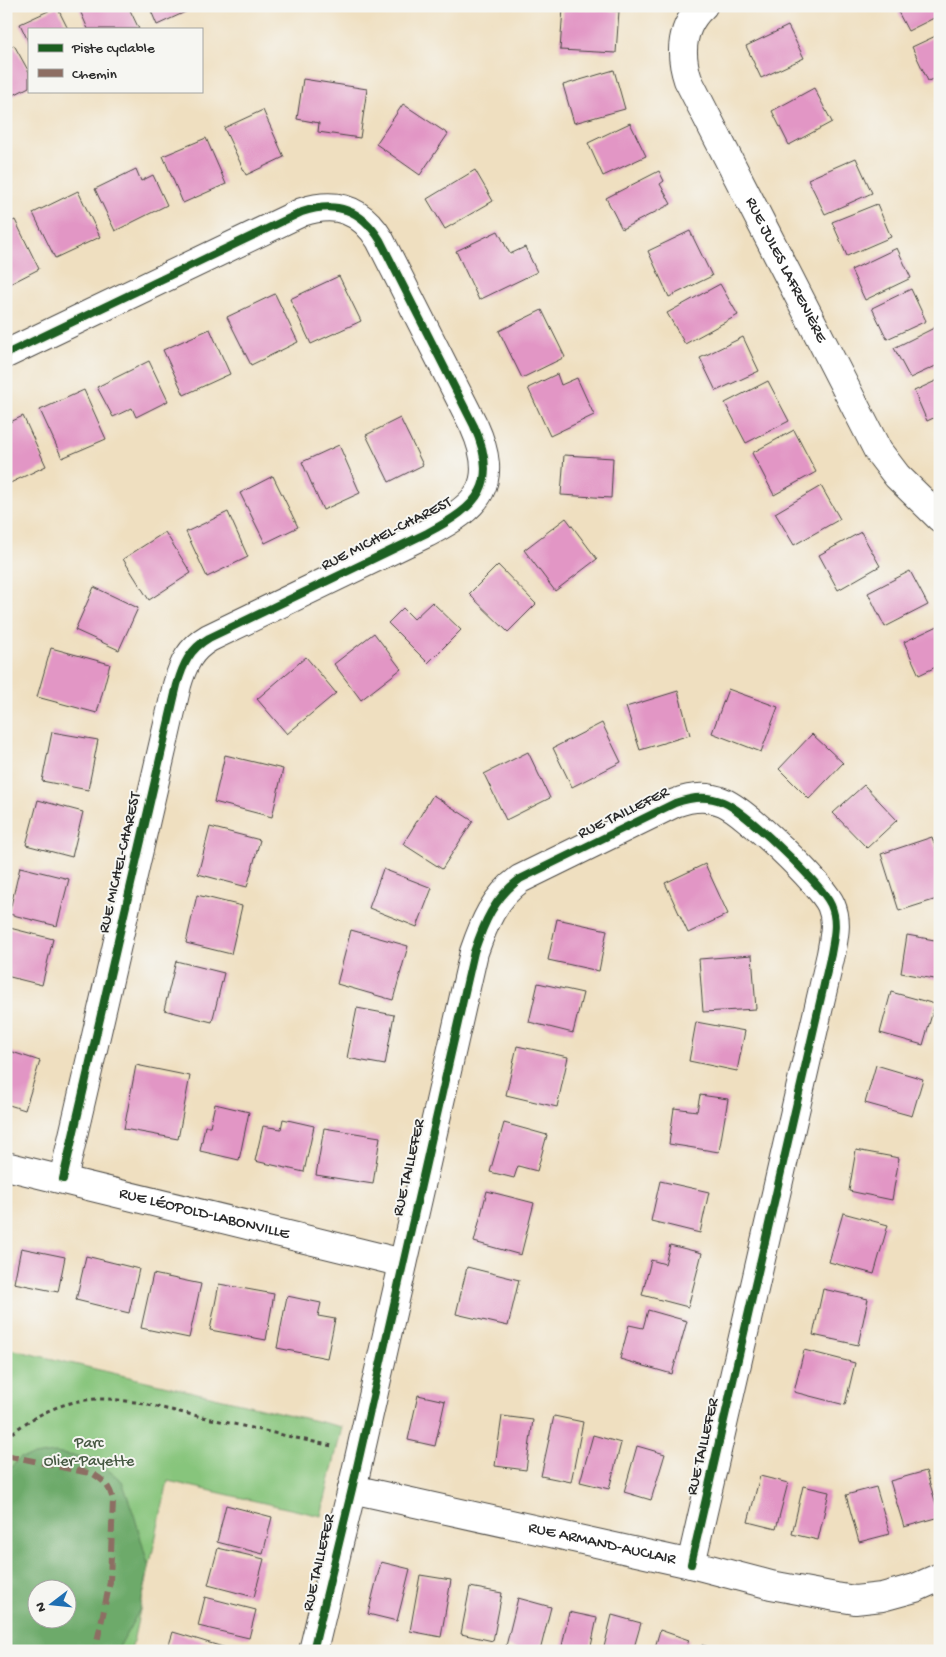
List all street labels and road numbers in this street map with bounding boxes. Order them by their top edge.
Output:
street label: RUE JULES LAFRENIÈRE [740,194,831,347]
street label: RUE MICHEL-CHAREST [318,493,456,576]
street label: RUE TAILLEFER [575,783,673,844]
street label: RUE MICHEL-CHAREST [96,790,147,935]
street label: RUE TAILLEFER [390,1117,431,1218]
street label: RUE LÉOPOLD-LABONVILLE [117,1184,292,1245]
street label: RUE TAILLEFER [684,1396,725,1497]
street label: RUE TAILLEFER [300,1512,341,1613]
street label: RUE ARMAND-AUCLAIR [526,1519,678,1570]

